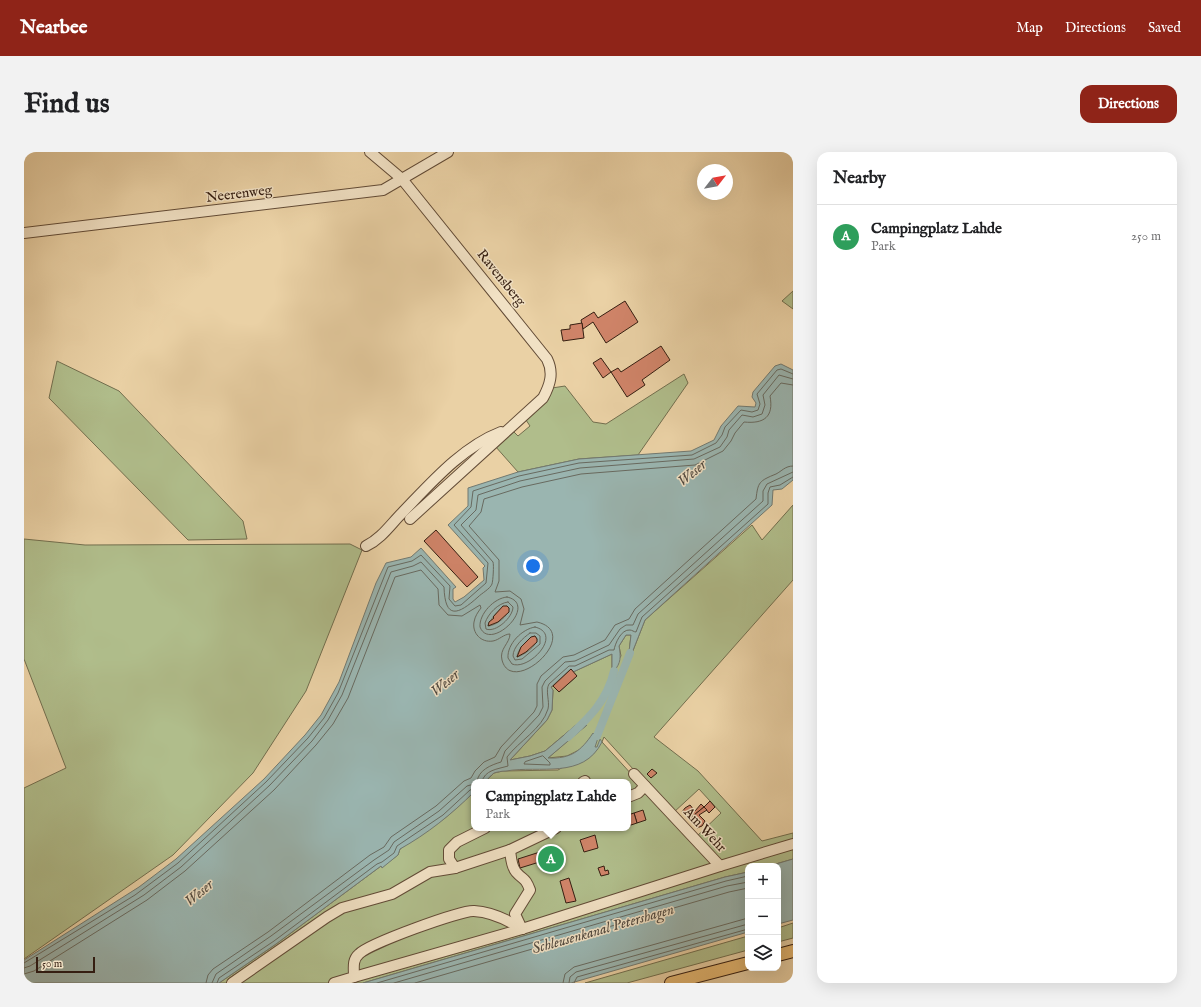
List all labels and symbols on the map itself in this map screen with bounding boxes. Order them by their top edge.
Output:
north arrow [697,164,733,200]
street label: Neerenweg [205,181,274,207]
street label: Ravensberg [473,246,530,310]
water label: Weser [674,455,711,491]
your location [523,556,543,576]
water label: Weser [427,665,464,701]
street label: Am Wehr [679,803,730,856]
pin: A [538,844,564,874]
water label: Weser [181,875,218,911]
water label: Schleusenkanal Petershagen [530,900,676,959]
scale bar [36,955,95,974]

